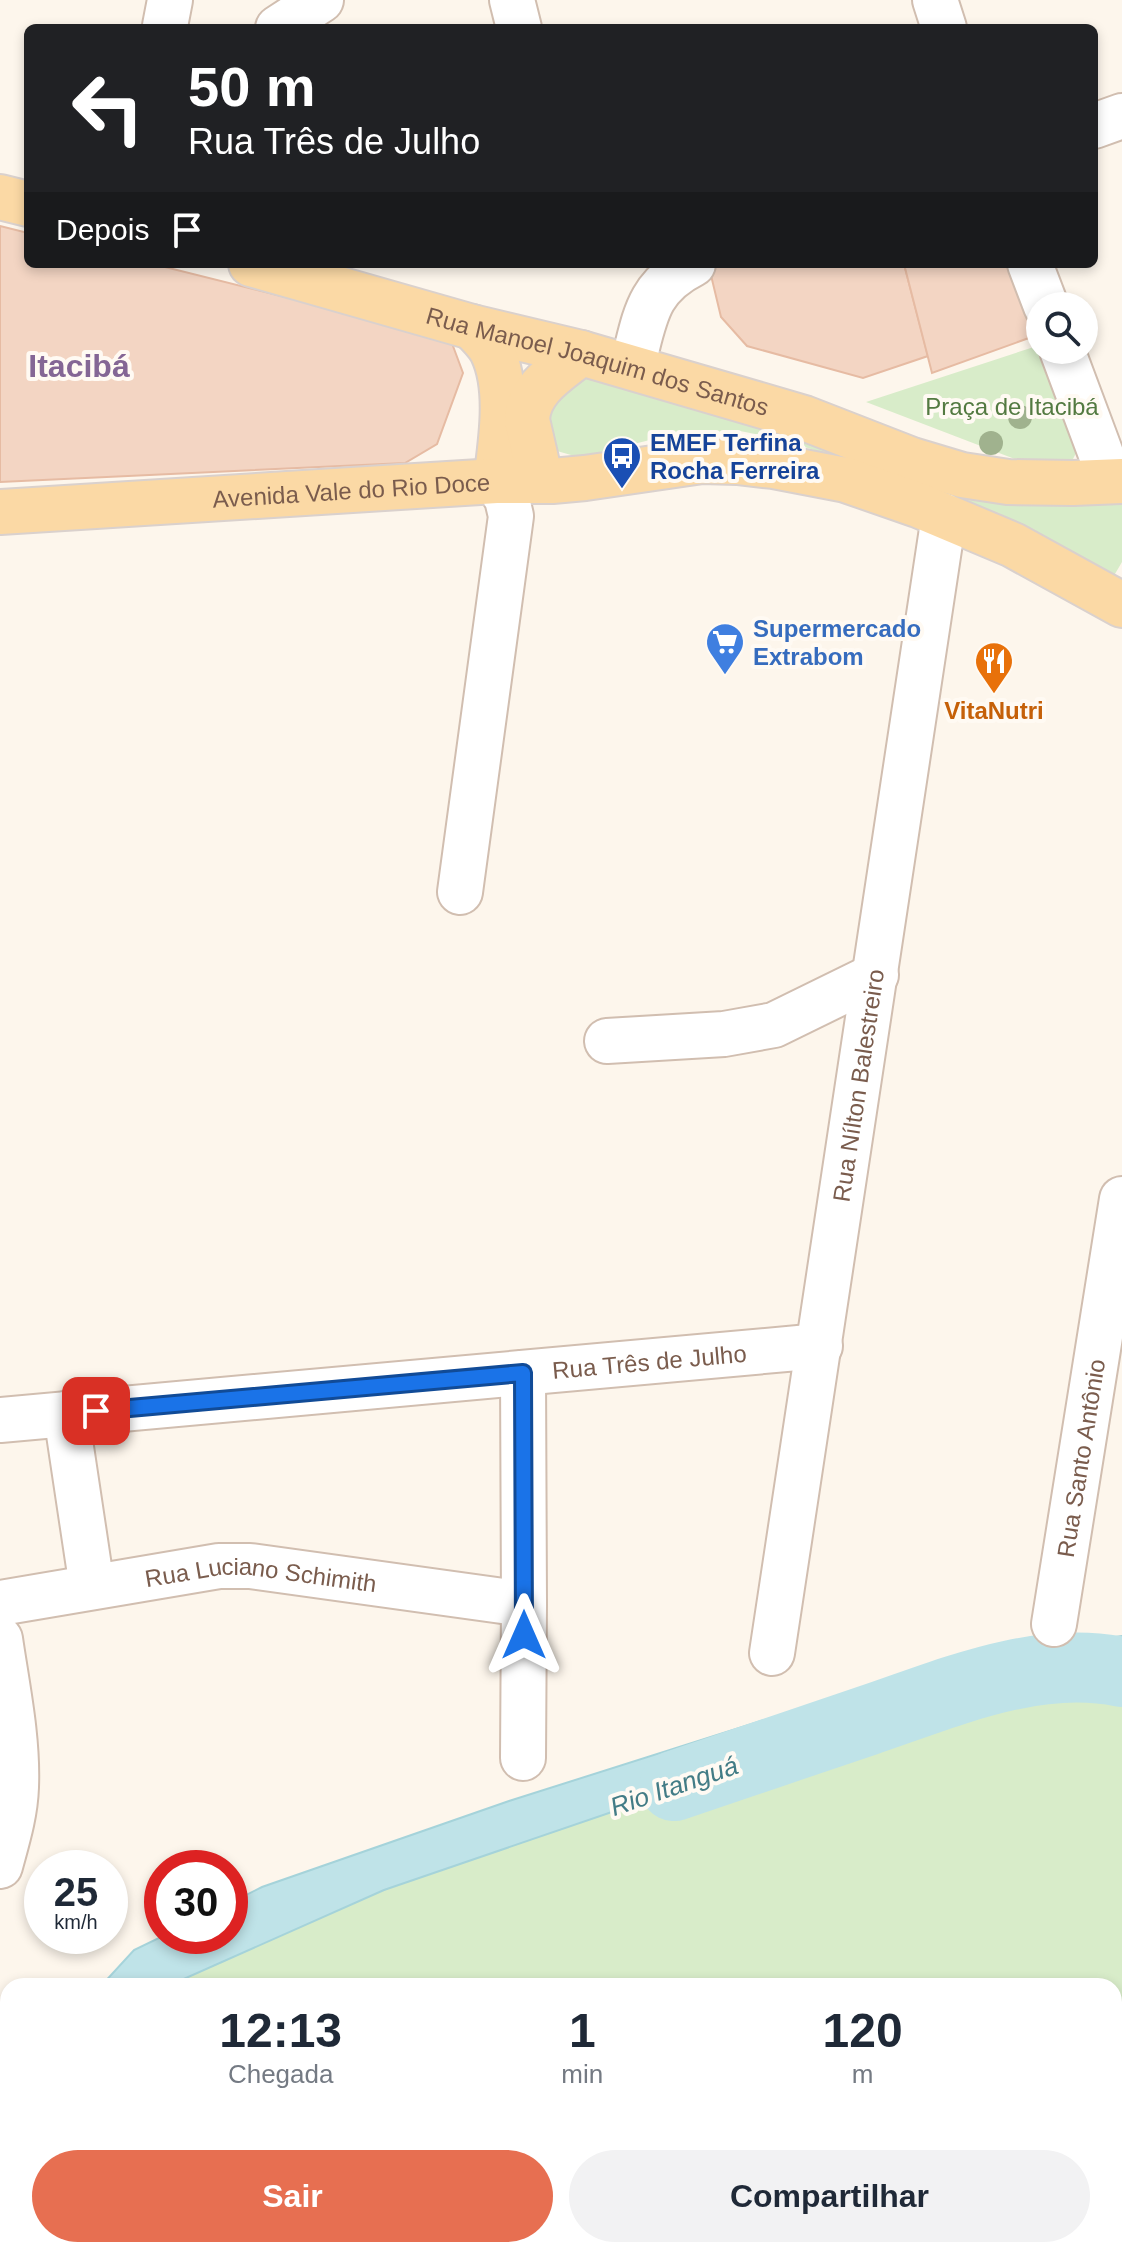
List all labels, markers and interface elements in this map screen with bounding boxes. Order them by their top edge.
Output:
text: 50 m [188,55,316,118]
icon: left [56,56,160,160]
text: Rua Três de Julho [188,121,480,162]
icon: arrive [165,208,209,252]
text: Depois [56,213,149,246]
map controls [1026,292,1098,364]
button: search [1026,292,1098,364]
street label: Rua Manoel Joaquim dos Santos [423,301,772,421]
district label: Itacibá [28,348,130,384]
park label: Praça de Itacibá [925,393,1099,420]
place label: EMEF Terfina Rocha Ferreira [650,429,820,484]
bus stop icon: EMEF Terfina Rocha Ferreira [601,435,643,490]
street label: Avenida Vale do Rio Doce [212,468,491,512]
place label: Supermercado Extrabom [753,615,921,670]
supermarket icon: Supermercado Extrabom [704,621,746,676]
restaurant icon: VitaNutri [973,640,1015,695]
place label: VitaNutri [944,697,1044,724]
street label: Rua Nílton Balestreiro [827,967,889,1204]
street label: Rua Três de Julho [551,1339,748,1384]
street label: Rua Santo Antônio [1051,1357,1110,1559]
pin [62,1377,130,1445]
icon: arrive [74,1389,118,1433]
street label: Rua Luciano Schimith [143,1552,378,1597]
position arrow [482,1593,566,1677]
water label: Rio Itanguá [606,1750,742,1822]
speed limit sign: 30 [144,1850,248,1954]
text: 25 [54,1870,98,1914]
text: km/h [54,1911,98,1933]
text: 12:13 [219,2004,342,2057]
text: 1 [569,2004,596,2057]
text: 120 [823,2004,903,2057]
text: Chegada [228,2059,333,2089]
text: min [561,2059,603,2089]
text: m [852,2059,873,2089]
button: Sair [32,2150,553,2242]
button: Compartilhar [569,2150,1090,2242]

